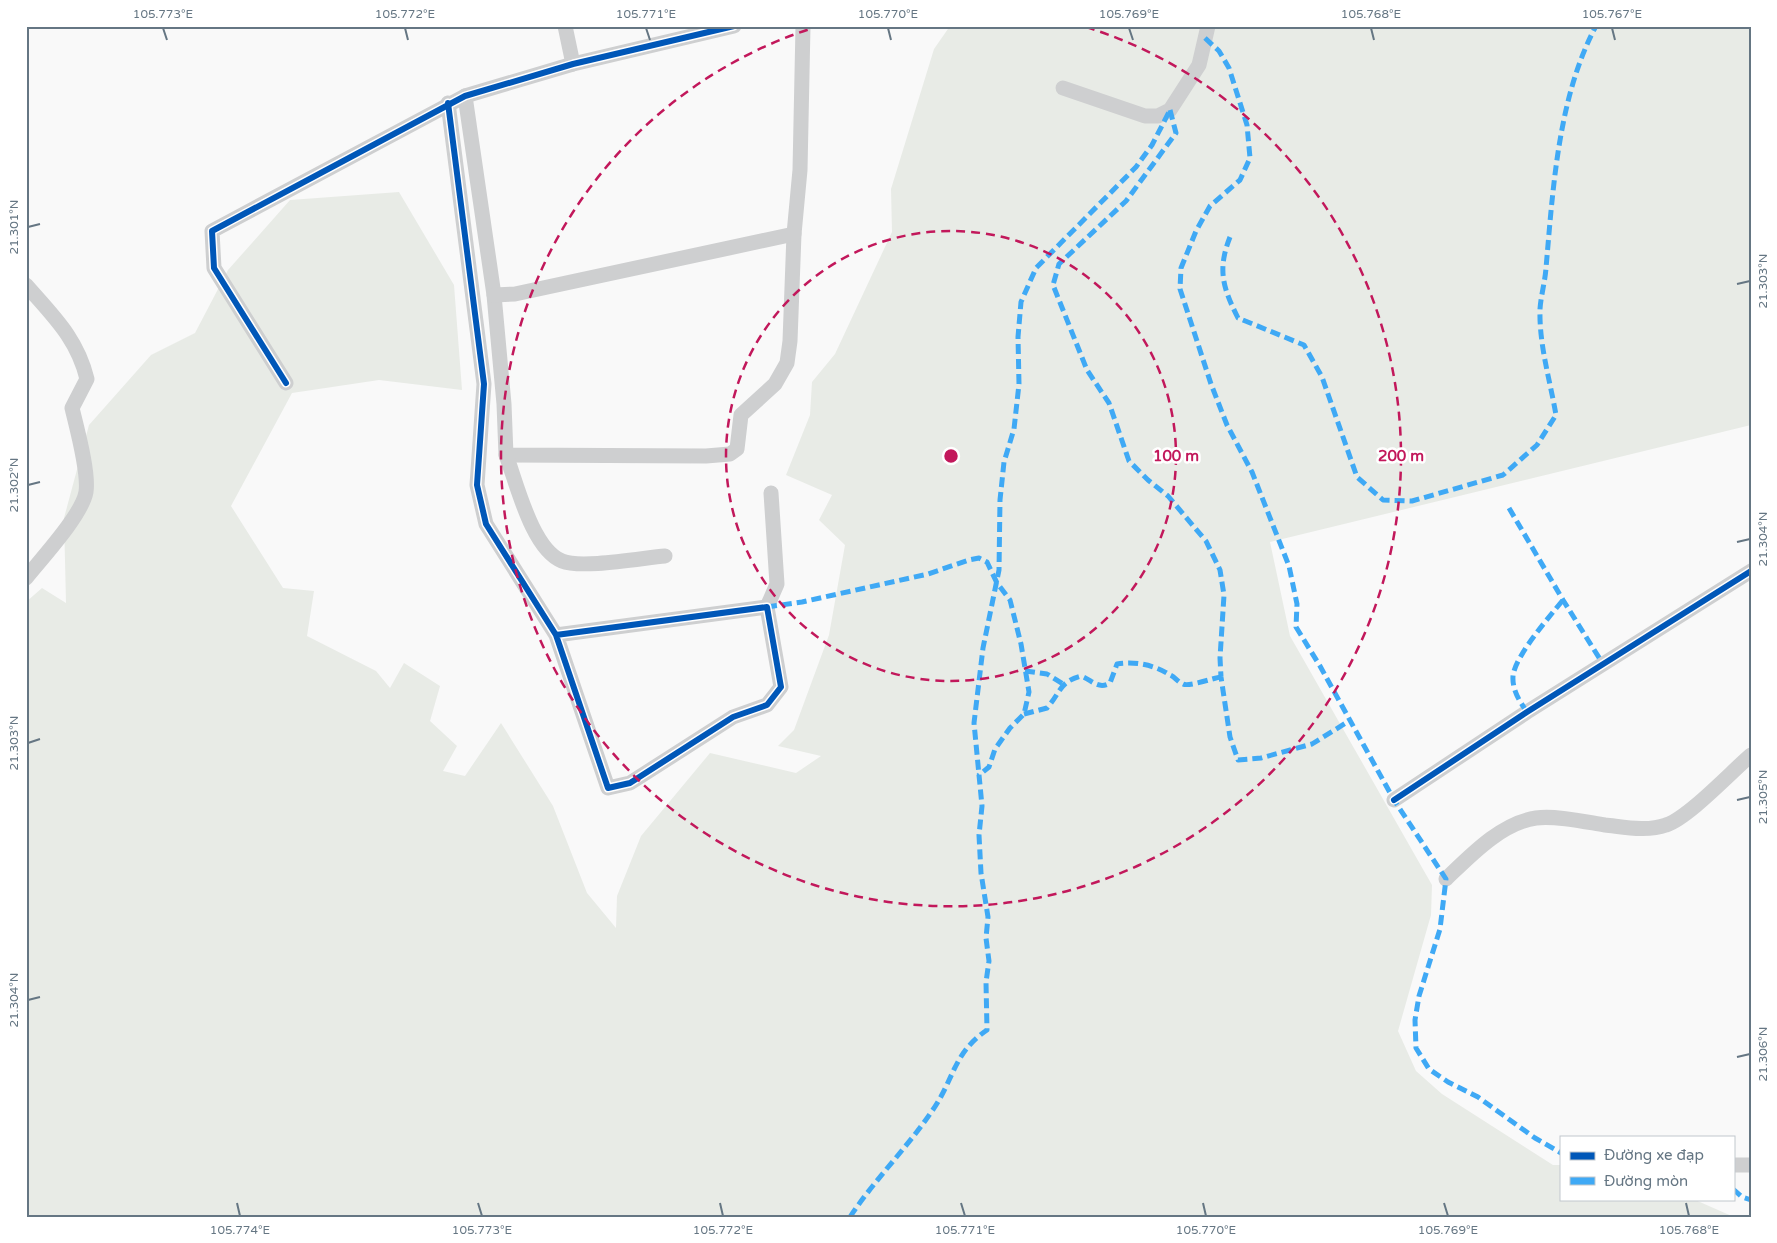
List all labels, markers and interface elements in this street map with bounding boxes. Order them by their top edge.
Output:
text: 105.773°E [133,7,193,21]
text: 105.772°E [375,7,435,21]
text: 105.771°E [616,7,676,21]
text: 105.770°E [858,7,918,21]
text: 105.769°E [1099,7,1159,21]
text: 105.768°E [1341,7,1401,21]
text: 105.767°E [1582,7,1643,21]
text: 21.301°N [7,200,21,254]
text: 21.303°N [1756,254,1770,308]
centre of rings [942,447,960,465]
text: 100 m [1153,447,1199,465]
text: 200 m [1378,447,1424,465]
text: 21.302°N [7,458,21,512]
text: 21.304°N [1756,512,1770,566]
text: 21.303°N [7,716,21,770]
text: 21.305°N [1756,770,1770,824]
text: 21.304°N [7,973,21,1027]
text: 21.306°N [1756,1027,1770,1081]
legend [1560,1136,1734,1200]
text: Đường xe đạp [1604,1146,1704,1164]
text: Đường mòn [1604,1172,1688,1190]
text: 105.774°E [210,1223,270,1237]
text: 105.773°E [452,1223,512,1237]
text: 105.772°E [693,1223,753,1237]
text: 105.771°E [935,1223,995,1237]
text: 105.770°E [1176,1223,1236,1237]
text: 105.769°E [1418,1223,1478,1237]
text: 105.768°E [1659,1223,1719,1237]

